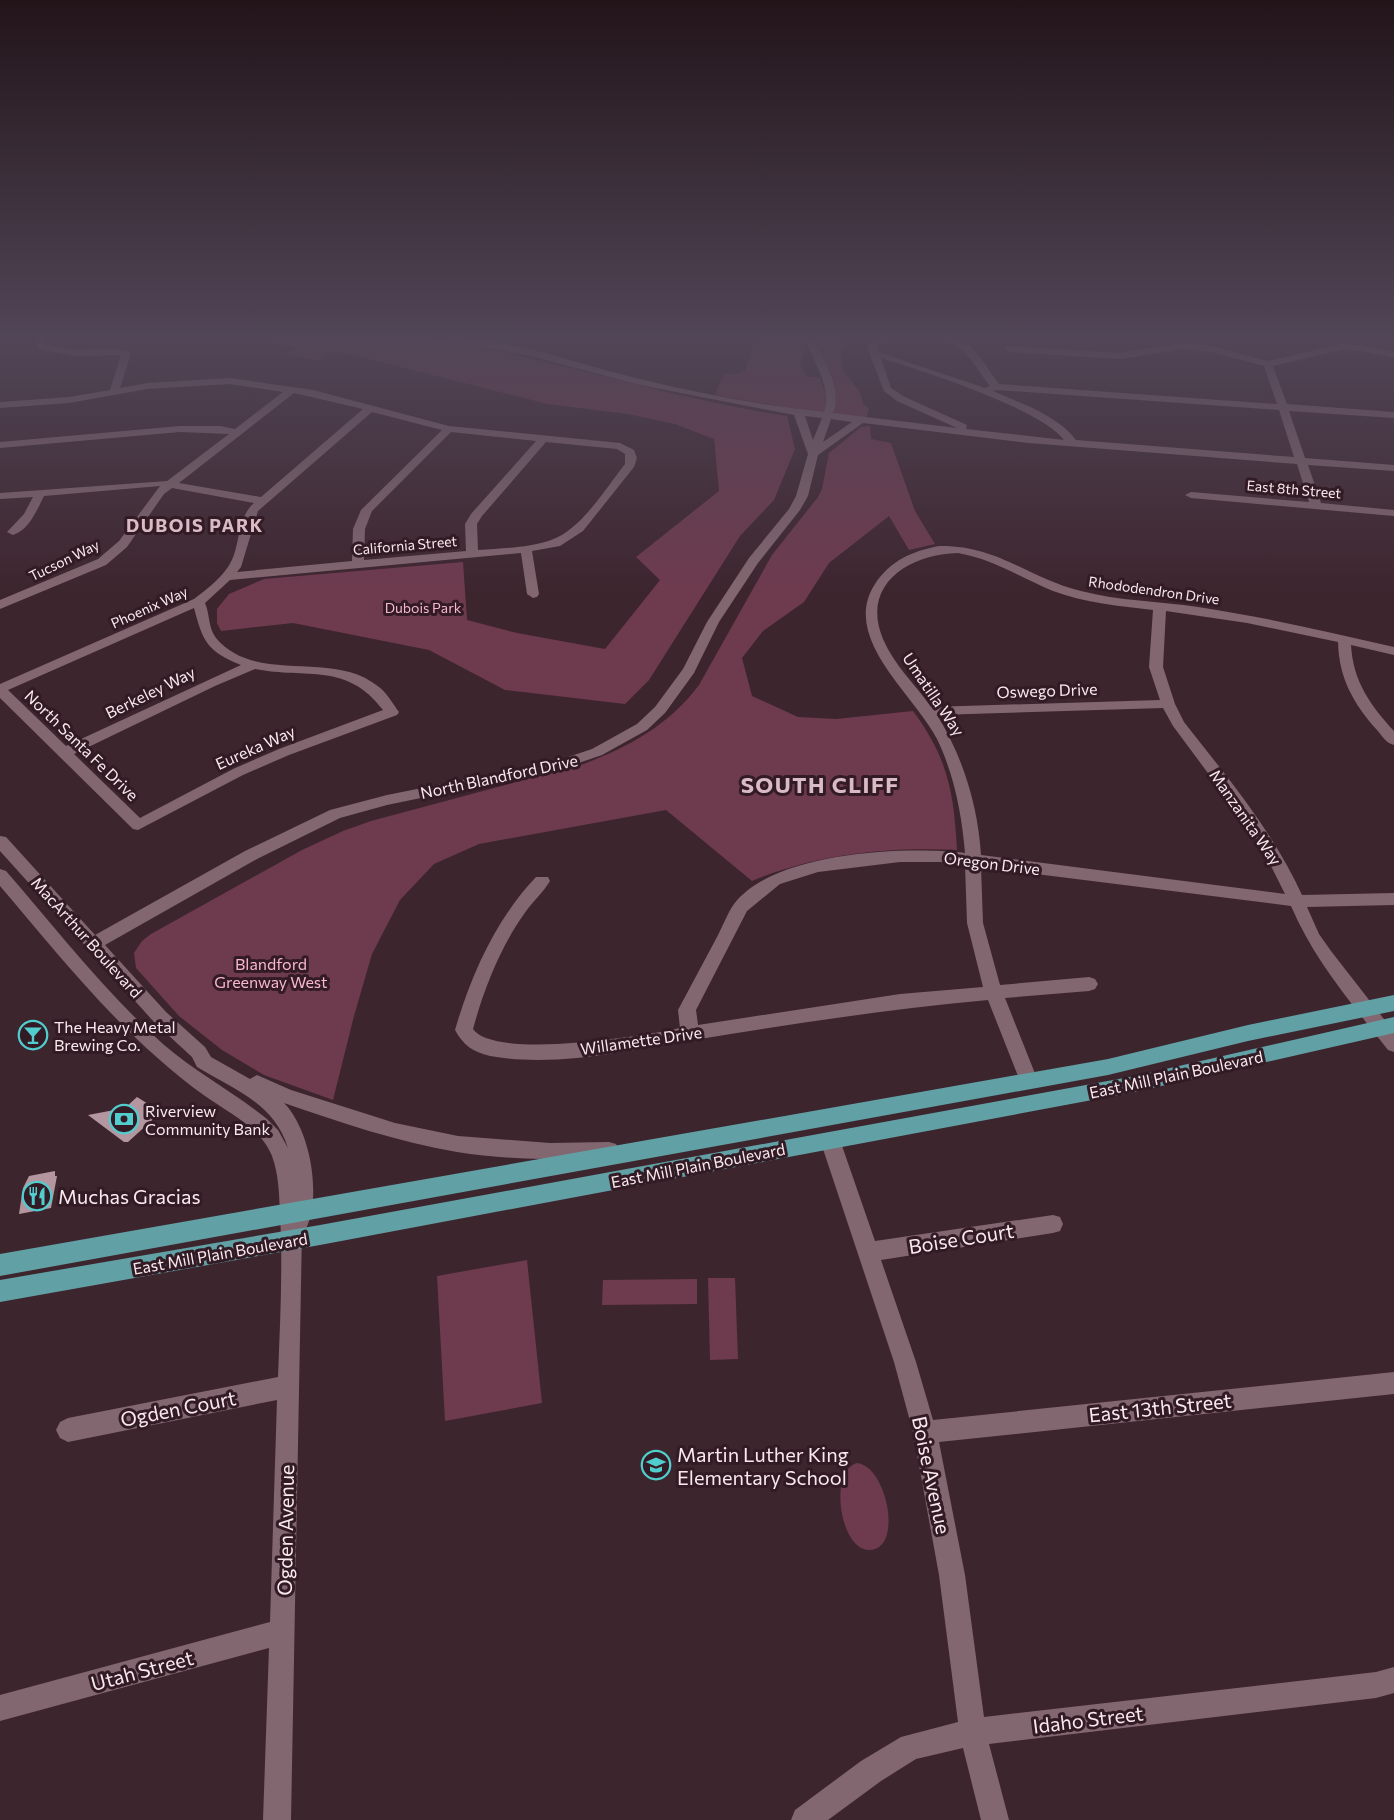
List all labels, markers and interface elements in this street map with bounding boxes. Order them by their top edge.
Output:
street label: East 8th Street [1246,476,1342,502]
district label: DUBOIS PARK [126,514,264,536]
street label: California Street [352,532,458,558]
street label: Tucson Way [26,536,102,584]
street label: Rhododendron Drive [1087,572,1221,608]
street label: Phoenix Way [108,583,190,631]
park label: Dubois Park [385,599,462,616]
street label: Umatilla Way [899,649,969,739]
street label: Berkeley Way [102,662,198,722]
street label: Oswego Drive [996,679,1098,701]
street label: North Santa Fe Drive [21,686,143,804]
street label: Eureka Way [212,721,298,773]
street label: North Blandford Drive [419,750,579,802]
street label: Manzanita Way [1206,766,1286,868]
district label: SOUTH CLIFF [741,771,899,798]
street label: Oregon Drive [943,848,1041,878]
street label: MacArthur Boulevard [28,873,146,1001]
park label: Blandford Greenway West [214,954,328,991]
place label: The Heavy Metal Brewing Co. [54,1017,176,1054]
bar icon: The Heavy Metal Brewing Co. [17,1019,49,1051]
street label: Willamette Drive [579,1022,703,1058]
street label: East Mill Plain Boulevard [1087,1046,1265,1102]
place label: Riverview Community Bank [145,1101,270,1138]
bank icon: Riverview Community Bank [108,1103,140,1135]
street label: East Mill Plain Boulevard [609,1139,787,1191]
restaurant icon: Muchas Gracias [21,1180,53,1212]
place label: Muchas Gracias [58,1184,201,1208]
street label: Boise Court [907,1218,1015,1258]
street label: East Mill Plain Boulevard [131,1228,309,1278]
street label: Ogden Court [118,1385,238,1431]
street label: East 13th Street [1087,1388,1233,1426]
street label: Boise Avenue [908,1414,956,1536]
place label: Martin Luther King Elementary School [677,1442,849,1489]
school or university icon: Martin Luther King Elementary School [640,1449,672,1481]
street label: Ogden Avenue [272,1464,298,1596]
street label: Utah Street [88,1645,196,1695]
street label: Idaho Street [1031,1700,1145,1738]

